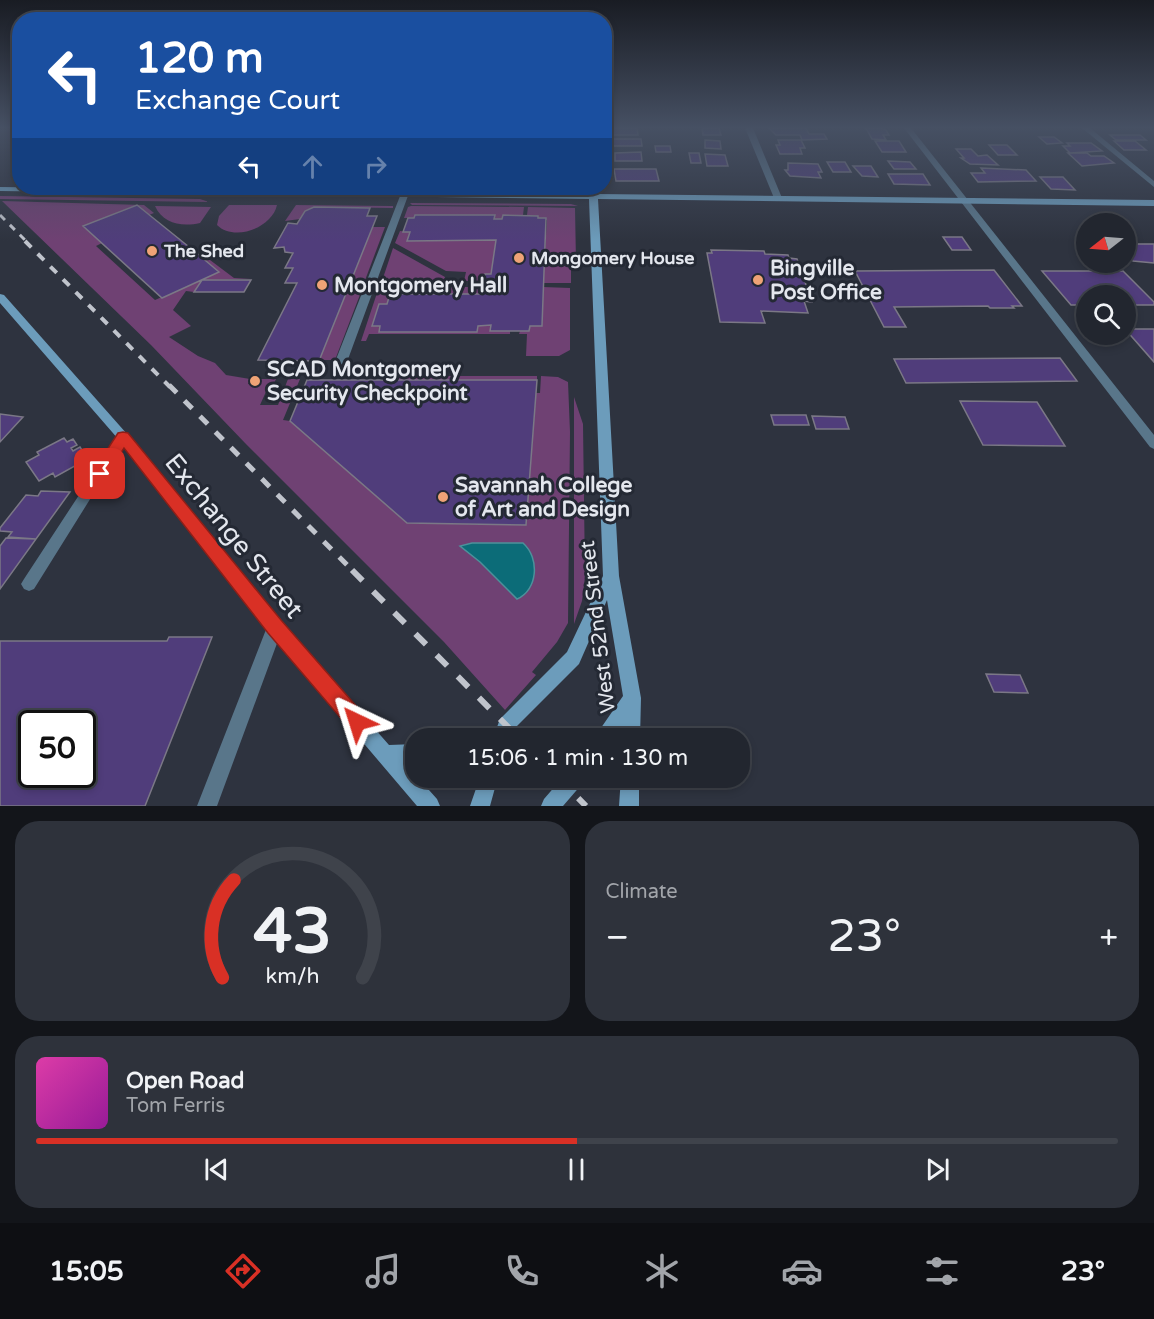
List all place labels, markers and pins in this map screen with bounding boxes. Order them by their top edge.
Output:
place label: The Shed [163,240,244,262]
marker: The Shed [145,244,159,258]
place label: Mongomery House [531,247,694,269]
marker: Mongomery House [512,251,526,265]
place label: Bingville Post Office [770,256,882,305]
place label: Montgomery Hall [334,273,507,298]
marker: Bingville Post Office [751,273,765,287]
marker: Montgomery Hall [315,278,329,292]
place label: SCAD Montgomery Security Checkpoint [267,357,467,406]
marker: SCAD Montgomery Security Checkpoint [248,374,262,388]
pin [74,448,125,499]
place label: Savannah College of Art and Design [455,473,633,522]
marker: Savannah College of Art and Design [436,490,450,504]

